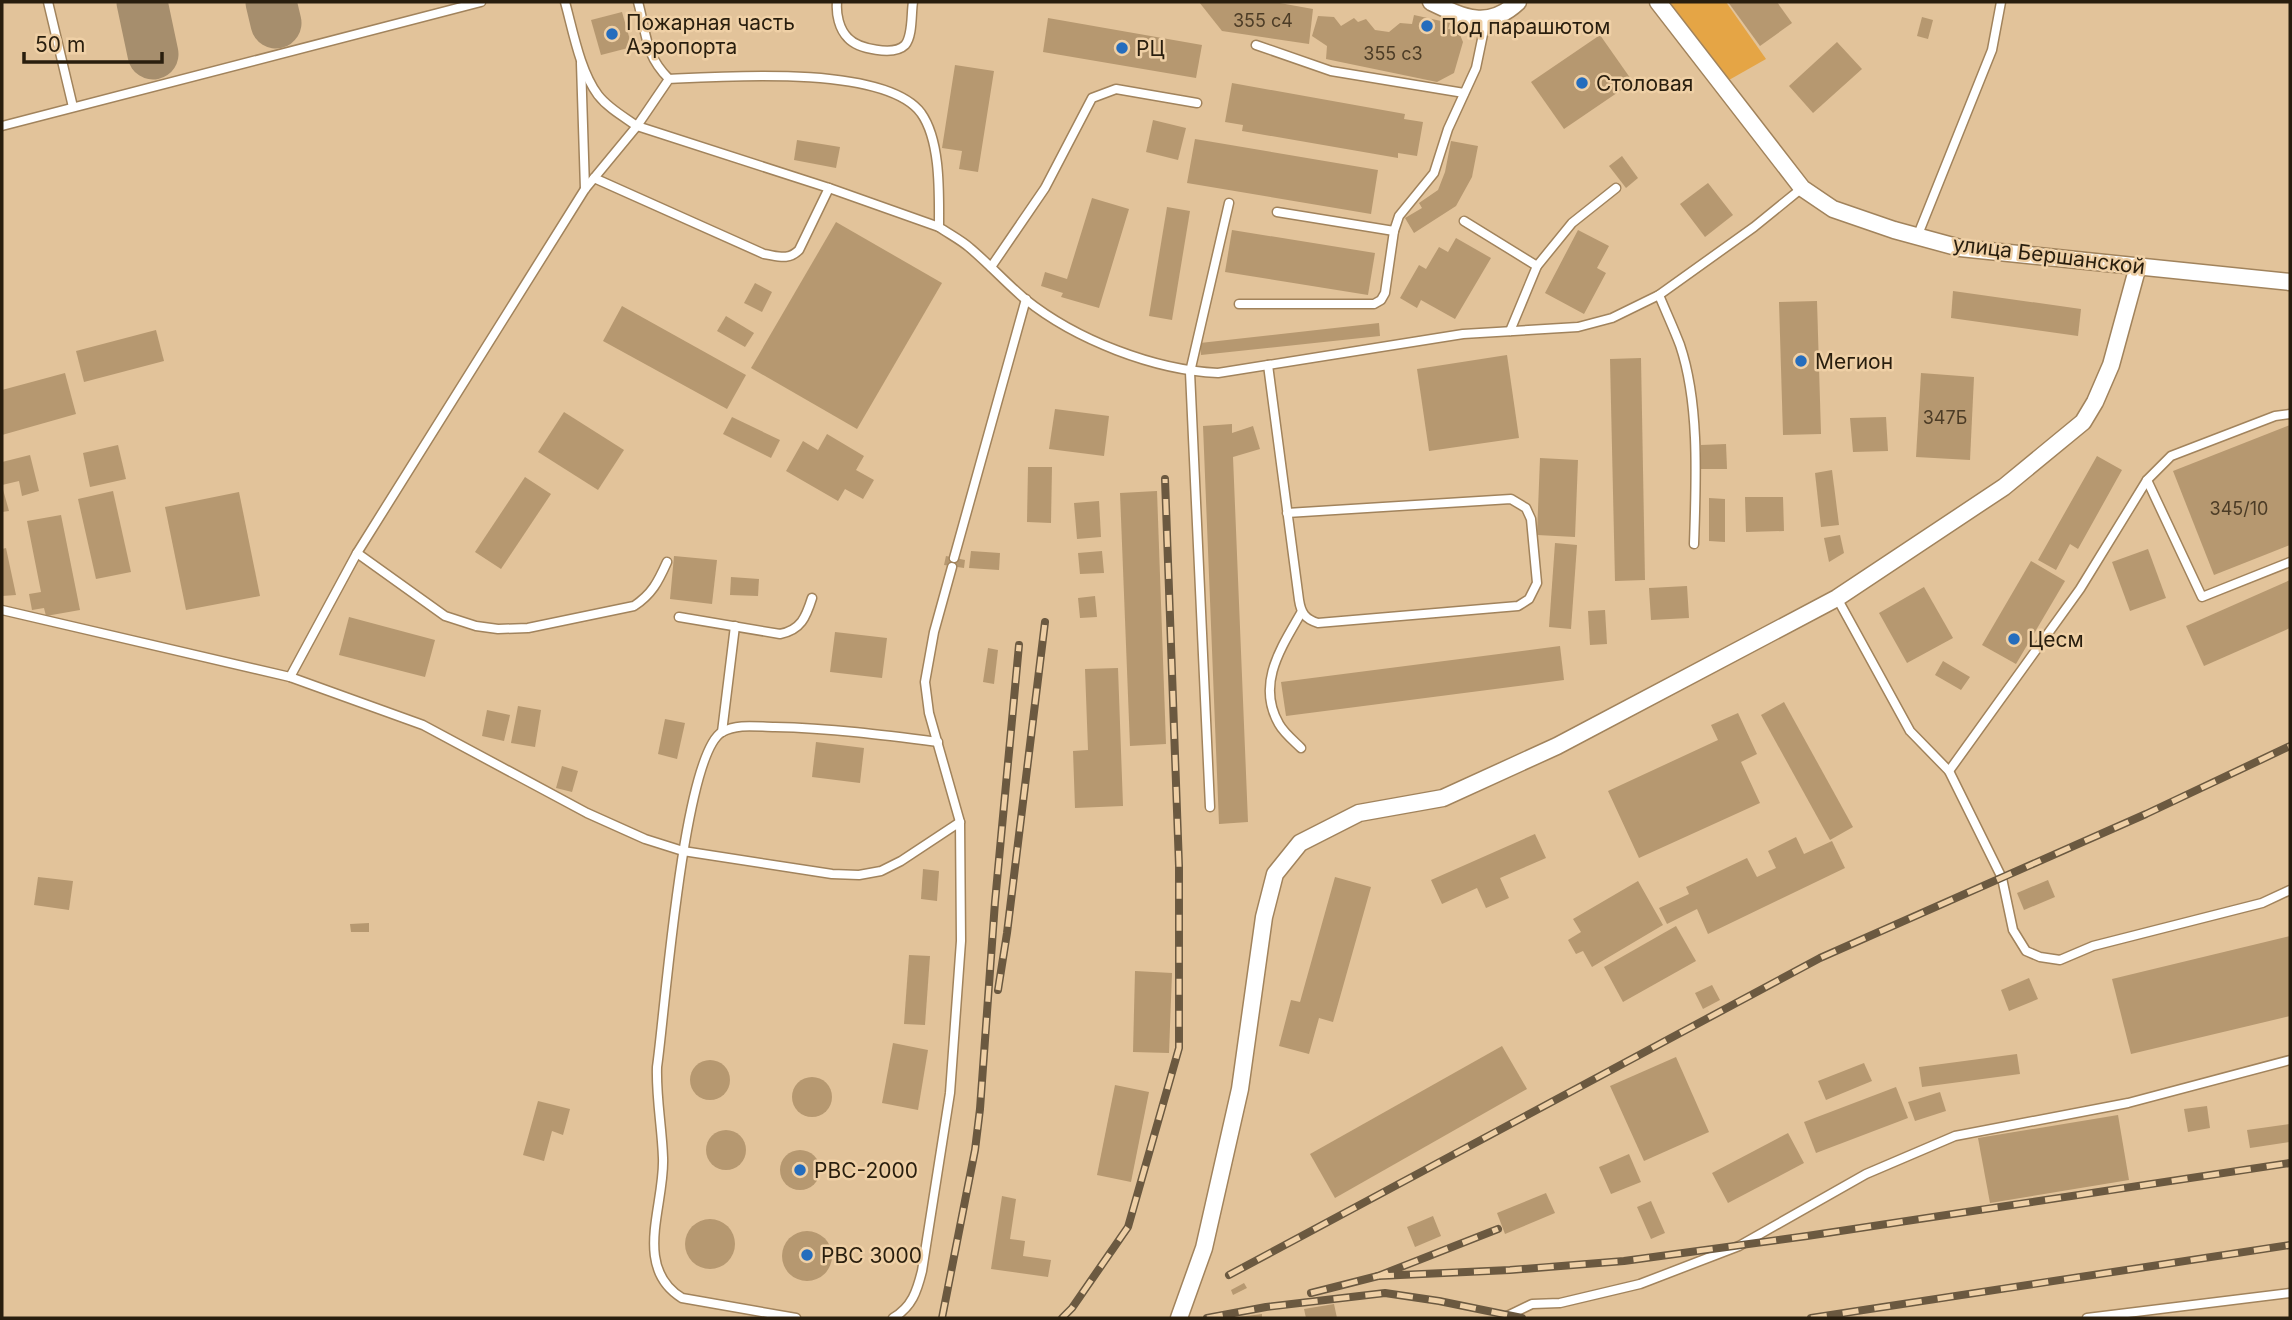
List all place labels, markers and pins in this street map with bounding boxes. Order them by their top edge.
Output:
place label: Пожарная часть Аэропорта [626,10,795,59]
place label: Под парашютом [1441,14,1610,39]
marker: Под парашютом [1419,18,1435,34]
marker: Пожарная часть Аэропорта [604,26,620,42]
place label: РЦ [1136,36,1165,61]
marker: РЦ [1114,40,1130,56]
place label: Столовая [1596,71,1693,96]
marker: Столовая [1574,75,1590,91]
place label: Мегион [1815,349,1893,374]
marker: Мегион [1793,353,1809,369]
place label: Цесм [2028,627,2084,652]
marker: Цесм [2006,631,2022,647]
place label: РВС-2000 [814,1158,918,1183]
marker: РВС-2000 [792,1162,808,1178]
place label: РВС 3000 [821,1243,922,1268]
marker: РВС 3000 [799,1247,815,1263]

